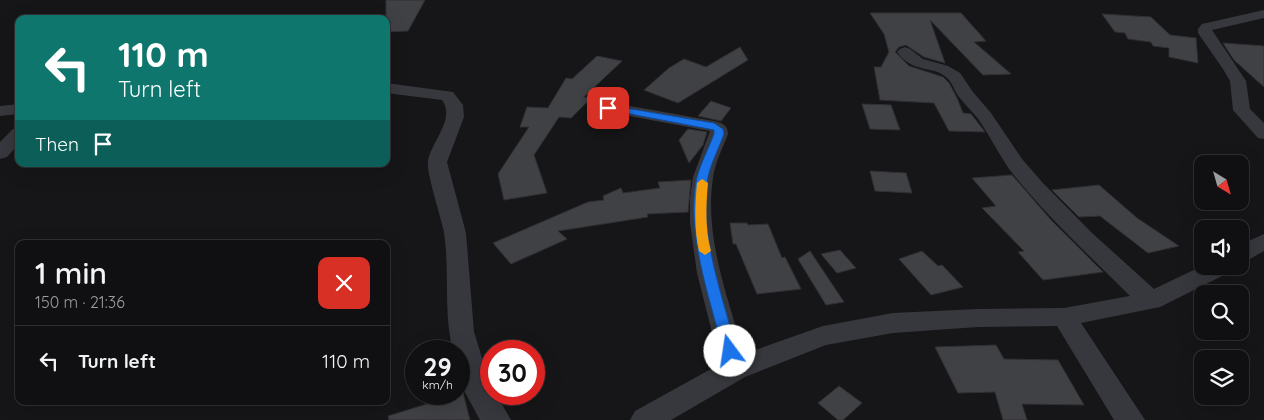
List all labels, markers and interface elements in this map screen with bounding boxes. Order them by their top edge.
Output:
text: 110 m [118,32,209,76]
icon: left [35,35,100,100]
text: Turn left [118,75,201,103]
pin [587,87,629,129]
icon: arrive [594,94,622,122]
icon: arrive [89,130,117,158]
text: Then [35,132,79,156]
north arrow [1194,155,1249,210]
map controls [1194,155,1249,405]
button: sound [1194,220,1249,275]
text: 1 min [35,254,107,292]
button: close [318,257,370,309]
button: search [1194,285,1249,340]
text: 150 m · 21:36 [35,292,125,312]
position arrow [703,324,755,376]
speed limit sign: 30 [480,340,545,405]
icon: left [35,347,63,375]
text: Turn left [78,349,156,373]
text: 110 m [322,349,370,373]
button: layers [1194,350,1249,405]
text: 29 [423,351,452,382]
text: km/h [422,377,453,392]

